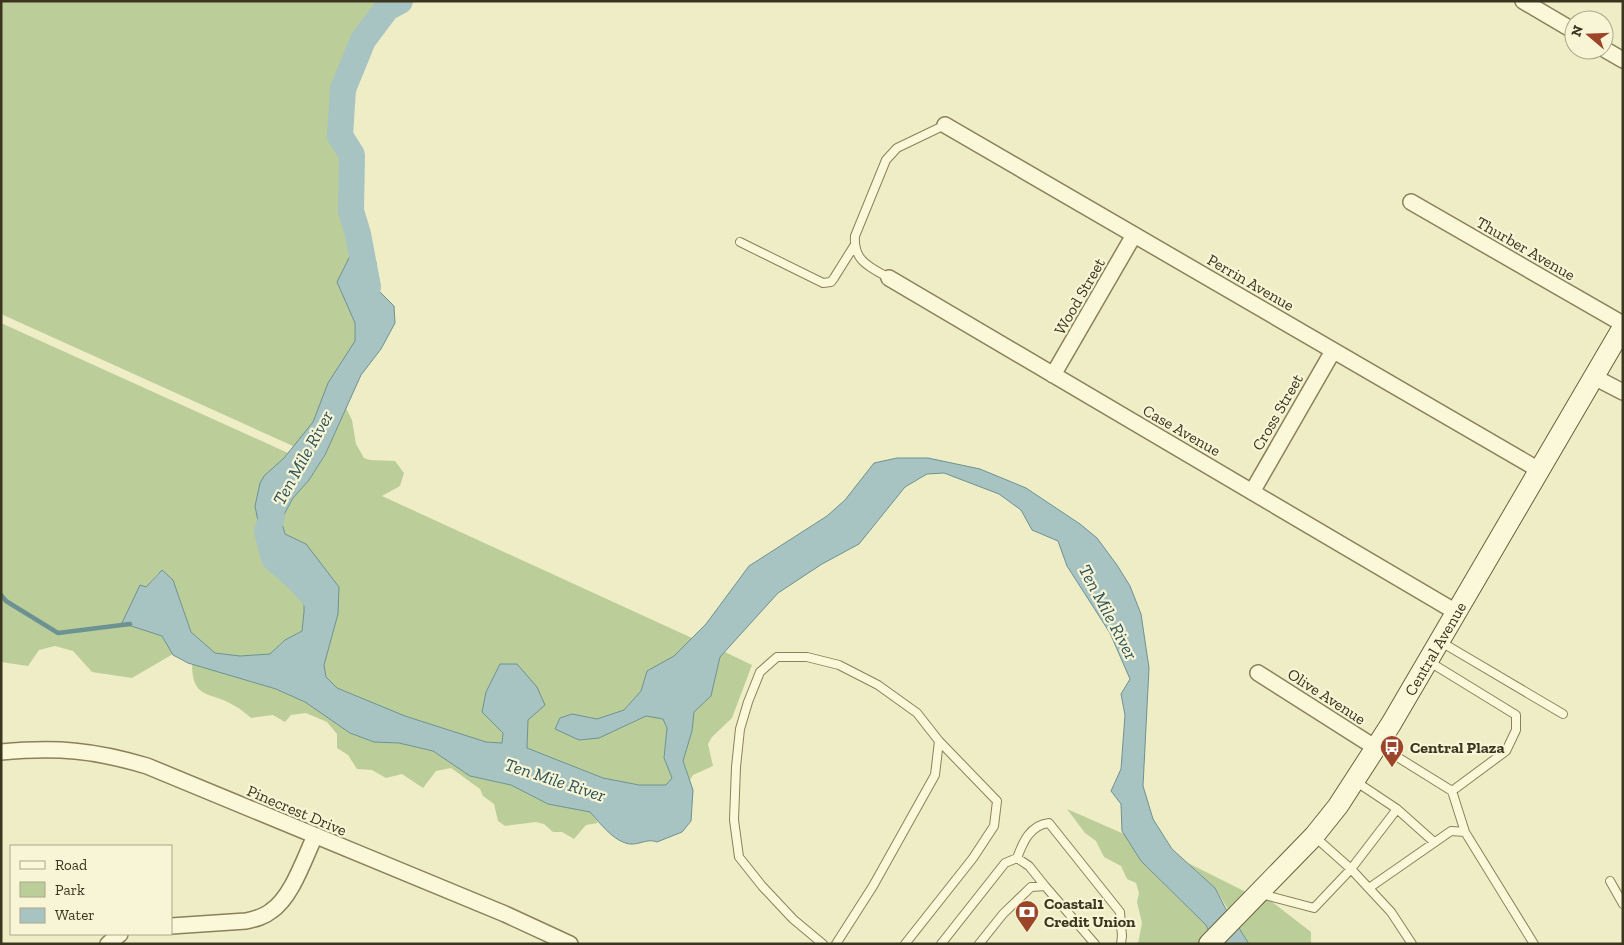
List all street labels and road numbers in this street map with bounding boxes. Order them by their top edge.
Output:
street label: Thurber Avenue [1473,212,1579,284]
street label: Perrin Avenue [1204,250,1298,315]
street label: Wood Street [1050,255,1109,338]
street label: Cross Street [1248,371,1307,454]
street label: Case Avenue [1140,401,1224,460]
street label: Central Avenue [1401,598,1470,699]
street label: Olive Avenue [1284,664,1369,729]
street label: Pinecrest Drive [244,781,349,840]

